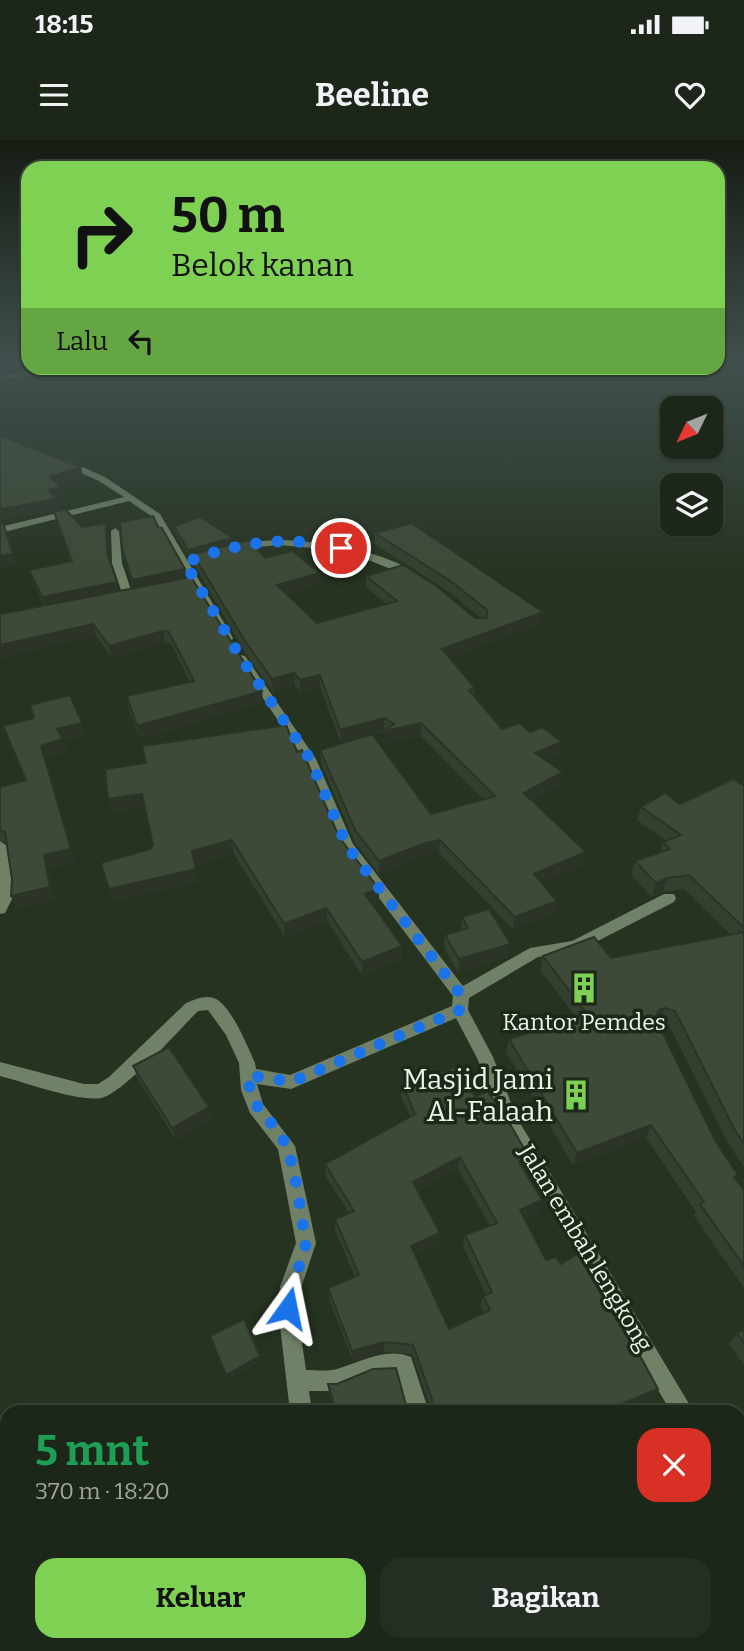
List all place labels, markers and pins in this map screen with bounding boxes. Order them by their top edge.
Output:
pin [311,518,371,578]
building icon: Kantor Pemdes [567,971,601,1005]
place label: Kantor Pemdes [502,1008,666,1036]
place label: Masjid Jami Al-Falaah [403,1063,553,1128]
building icon: Masjid Jami Al-Falaah [559,1078,593,1112]

